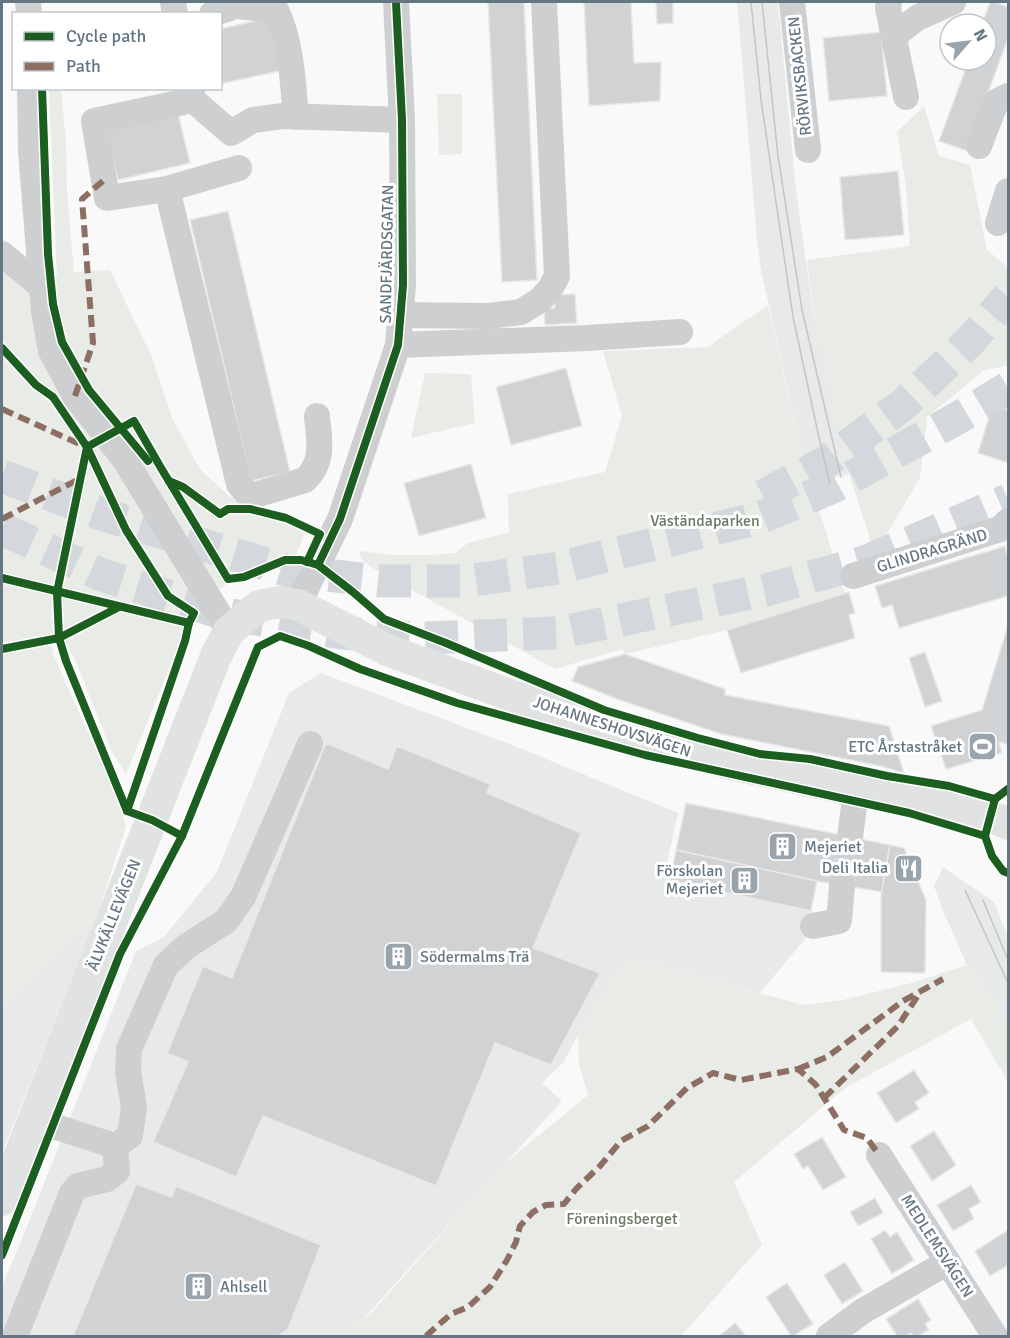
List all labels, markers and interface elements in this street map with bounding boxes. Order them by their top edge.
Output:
legend [12,12,222,90]
north arrow [938,12,998,72]
street label: RÖRVIKSBACKEN [784,15,816,137]
text: Cycle path [66,25,146,47]
text: N [969,26,992,45]
text: Path [66,55,101,77]
street label: SANDFJÄRDSGATAN [376,184,398,324]
park label: Väständaparken [650,511,760,531]
street label: GLINDRAGRÄND [874,525,990,577]
street label: JOHANNESHOVSVÄGEN [531,692,693,762]
sports icon: ETC Årstastråket [967,731,999,763]
place label: ETC Årstastråket [848,737,962,757]
building icon: Mejeriet [767,831,799,863]
place label: Mejeriet [804,837,862,857]
restaurant icon: Deli Italia [893,852,925,884]
street label: ÄLVKÄLLEVÄGEN [82,856,146,974]
place label: Deli Italia [822,858,888,878]
place label: Förskolan Mejeriet [656,861,723,899]
building icon: Förskolan Mejeriet [728,864,760,896]
building icon: Södermalms Trä [383,941,415,973]
place label: Södermalms Trä [420,947,529,967]
street label: MEDLEMSVÄGEN [896,1191,978,1301]
park label: Föreningsberget [566,1209,678,1229]
building icon: Ahlsell [183,1271,215,1303]
place label: Ahlsell [220,1277,268,1297]

